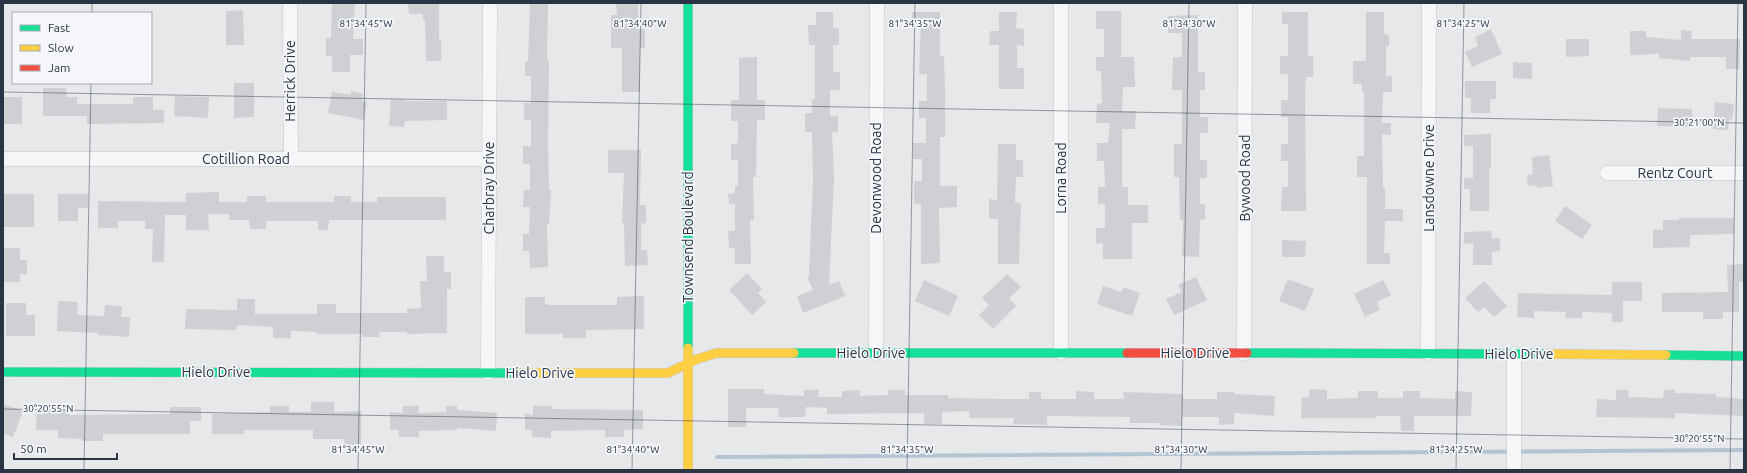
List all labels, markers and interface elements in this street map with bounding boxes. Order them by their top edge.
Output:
legend [12,12,152,84]
text: 81°34'45"W [340,18,392,29]
text: 81°34'40"W [614,18,666,29]
text: 81°34'35"W [889,18,941,29]
text: 81°34'30"W [1163,18,1215,29]
text: 81°34'25"W [1437,18,1489,29]
text: Fast [48,21,70,34]
street label: Herrick Drive [282,40,298,122]
text: Slow [48,41,74,54]
text: Jam [48,61,70,74]
text: 30°21'00"N [1674,117,1724,128]
street label: Devonwood Road [868,122,884,234]
street label: Lansdowne Drive [1421,124,1437,232]
street label: Bywood Road [1237,135,1253,221]
street label: Charbray Drive [481,142,497,234]
street label: Lorna Road [1053,142,1069,214]
street label: Cotillion Road [202,151,290,167]
street label: Rentz Court [1637,165,1713,181]
street label: Townsend Boulevard [680,171,696,303]
street label: Hielo Drive [836,345,906,361]
street label: Hielo Drive [1160,345,1230,361]
street label: Hielo Drive [1484,346,1554,362]
street label: Hielo Drive [181,364,251,380]
street label: Hielo Drive [505,365,575,381]
text: 30°20'55"N [23,403,73,414]
text: 30°20'55"N [1674,433,1724,444]
scale bar [14,435,117,461]
text: 50 m [20,442,47,455]
text: 81°34'45"W [332,444,384,455]
text: 81°34'40"W [607,444,659,455]
text: 81°34'35"W [881,444,933,455]
text: 81°34'30"W [1155,444,1207,455]
text: 81°34'25"W [1430,444,1482,455]

